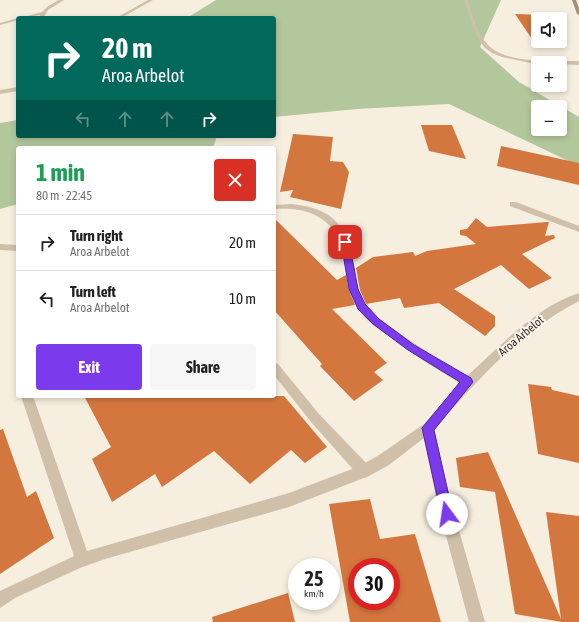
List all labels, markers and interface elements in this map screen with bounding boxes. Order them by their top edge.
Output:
map controls [531,12,567,136]
button: sound [531,12,567,48]
icon: right [36,32,88,84]
text: 20 m [102,32,152,64]
button: + [531,56,567,92]
text: Aroa Arbelot [102,65,185,86]
button: − [531,100,567,136]
icon: left [72,108,94,130]
icon: ahead [114,108,136,130]
icon: ahead [156,108,178,130]
icon: right [198,108,220,130]
text: 1 min [36,159,85,186]
button: close [214,159,256,201]
text: 80 m · 22:45 [36,188,92,203]
pin [328,225,362,259]
text: Turn right [70,227,123,244]
icon: arrive [334,231,356,253]
icon: right [36,232,58,254]
text: 20 m [229,234,256,251]
text: Aroa Arbelot [70,244,130,259]
text: Turn left [70,283,116,300]
icon: left [36,288,58,310]
text: 10 m [229,290,256,307]
text: Aroa Arbelot [70,300,130,315]
street label: Aroa Arbelot [495,313,547,359]
button: Exit [36,344,142,390]
button: Share [150,344,256,390]
position arrow [426,493,468,535]
speed limit sign: 30 [348,558,400,610]
text: 25 [305,567,323,590]
text: km/h [304,588,324,599]

